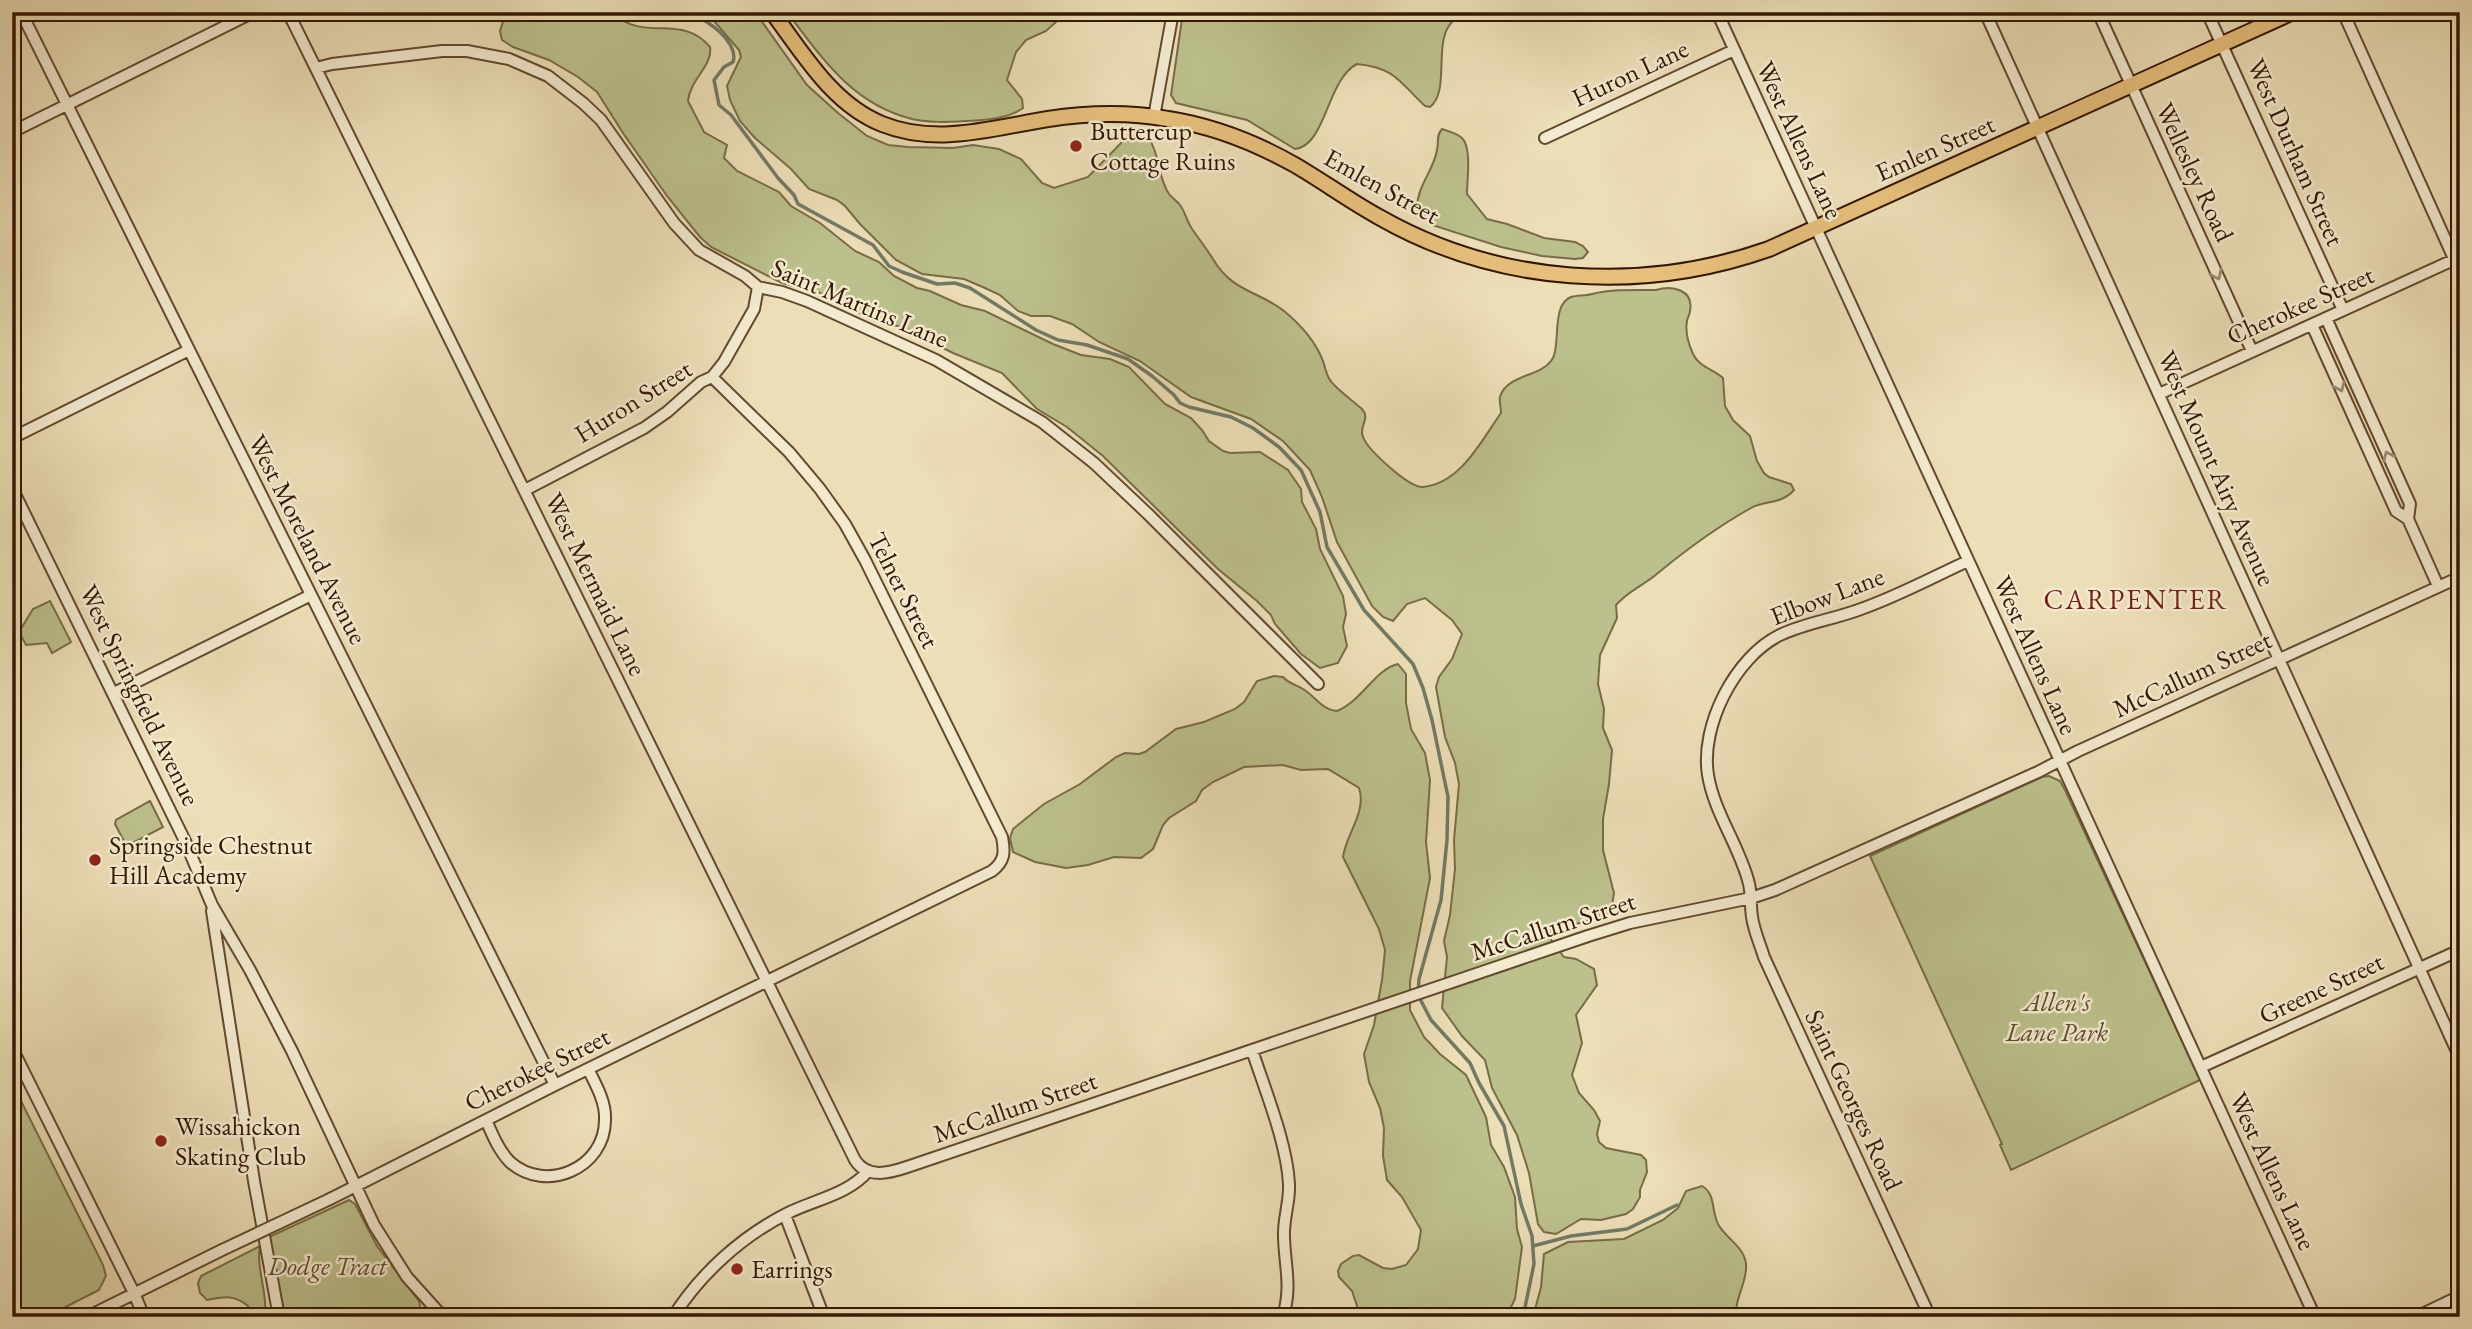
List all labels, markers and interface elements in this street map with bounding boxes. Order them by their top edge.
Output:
street label: Huron Lane [1566,31,1694,115]
street label: West Durham Street [2240,53,2352,251]
street label: West Allens Lane [1749,56,1851,224]
street label: Wellesley Road [2148,97,2242,248]
street label: Emlen Street [1870,107,2000,189]
place label: Buttercup Cottage Ruins [1090,114,1235,178]
marker: Buttercup Cottage Ruins [1068,138,1084,154]
street label: Emlen Street [1318,140,1446,232]
street label: Saint Martins Lane [766,250,954,356]
street label: Cherokee Street [2221,257,2379,353]
one-way arrow [2209,268,2223,280]
street label: West Mount Airy Avenue [2150,345,2284,591]
street label: Huron Street [568,352,698,450]
one-way arrow [2332,380,2346,392]
street label: West Moreland Avenue [240,428,376,650]
one-way arrow [2382,451,2396,463]
street label: West Mermaid Lane [537,487,655,681]
street label: Telner Street [860,526,948,654]
street label: Elbow Lane [1765,559,1889,633]
street label: West Allens Lane [1986,570,2086,740]
street label: West Springfield Avenue [72,579,208,811]
district label: CARPENTER [2043,581,2229,617]
street label: McCallum Street [2107,622,2277,726]
place label: Springside Chestnut Hill Academy [109,828,312,892]
marker: Springside Chestnut Hill Academy [87,852,103,868]
street label: McCallum Street [1466,883,1640,969]
street label: Greene Street [2253,944,2389,1032]
park label: Allen's Lane Park [2005,985,2108,1049]
street label: Saint Georges Road [1797,1004,1911,1197]
street label: Cherokee Street [459,1019,615,1119]
street label: McCallum Street [929,1063,1101,1151]
street label: West Allens Lane [2222,1087,2324,1255]
place label: Wissahickon Skating Club [175,1109,306,1173]
marker: Wissahickon Skating Club [153,1133,169,1149]
park label: Dodge Tract [266,1249,388,1283]
place label: Earrings [751,1252,833,1286]
marker: Earrings [729,1261,745,1277]

